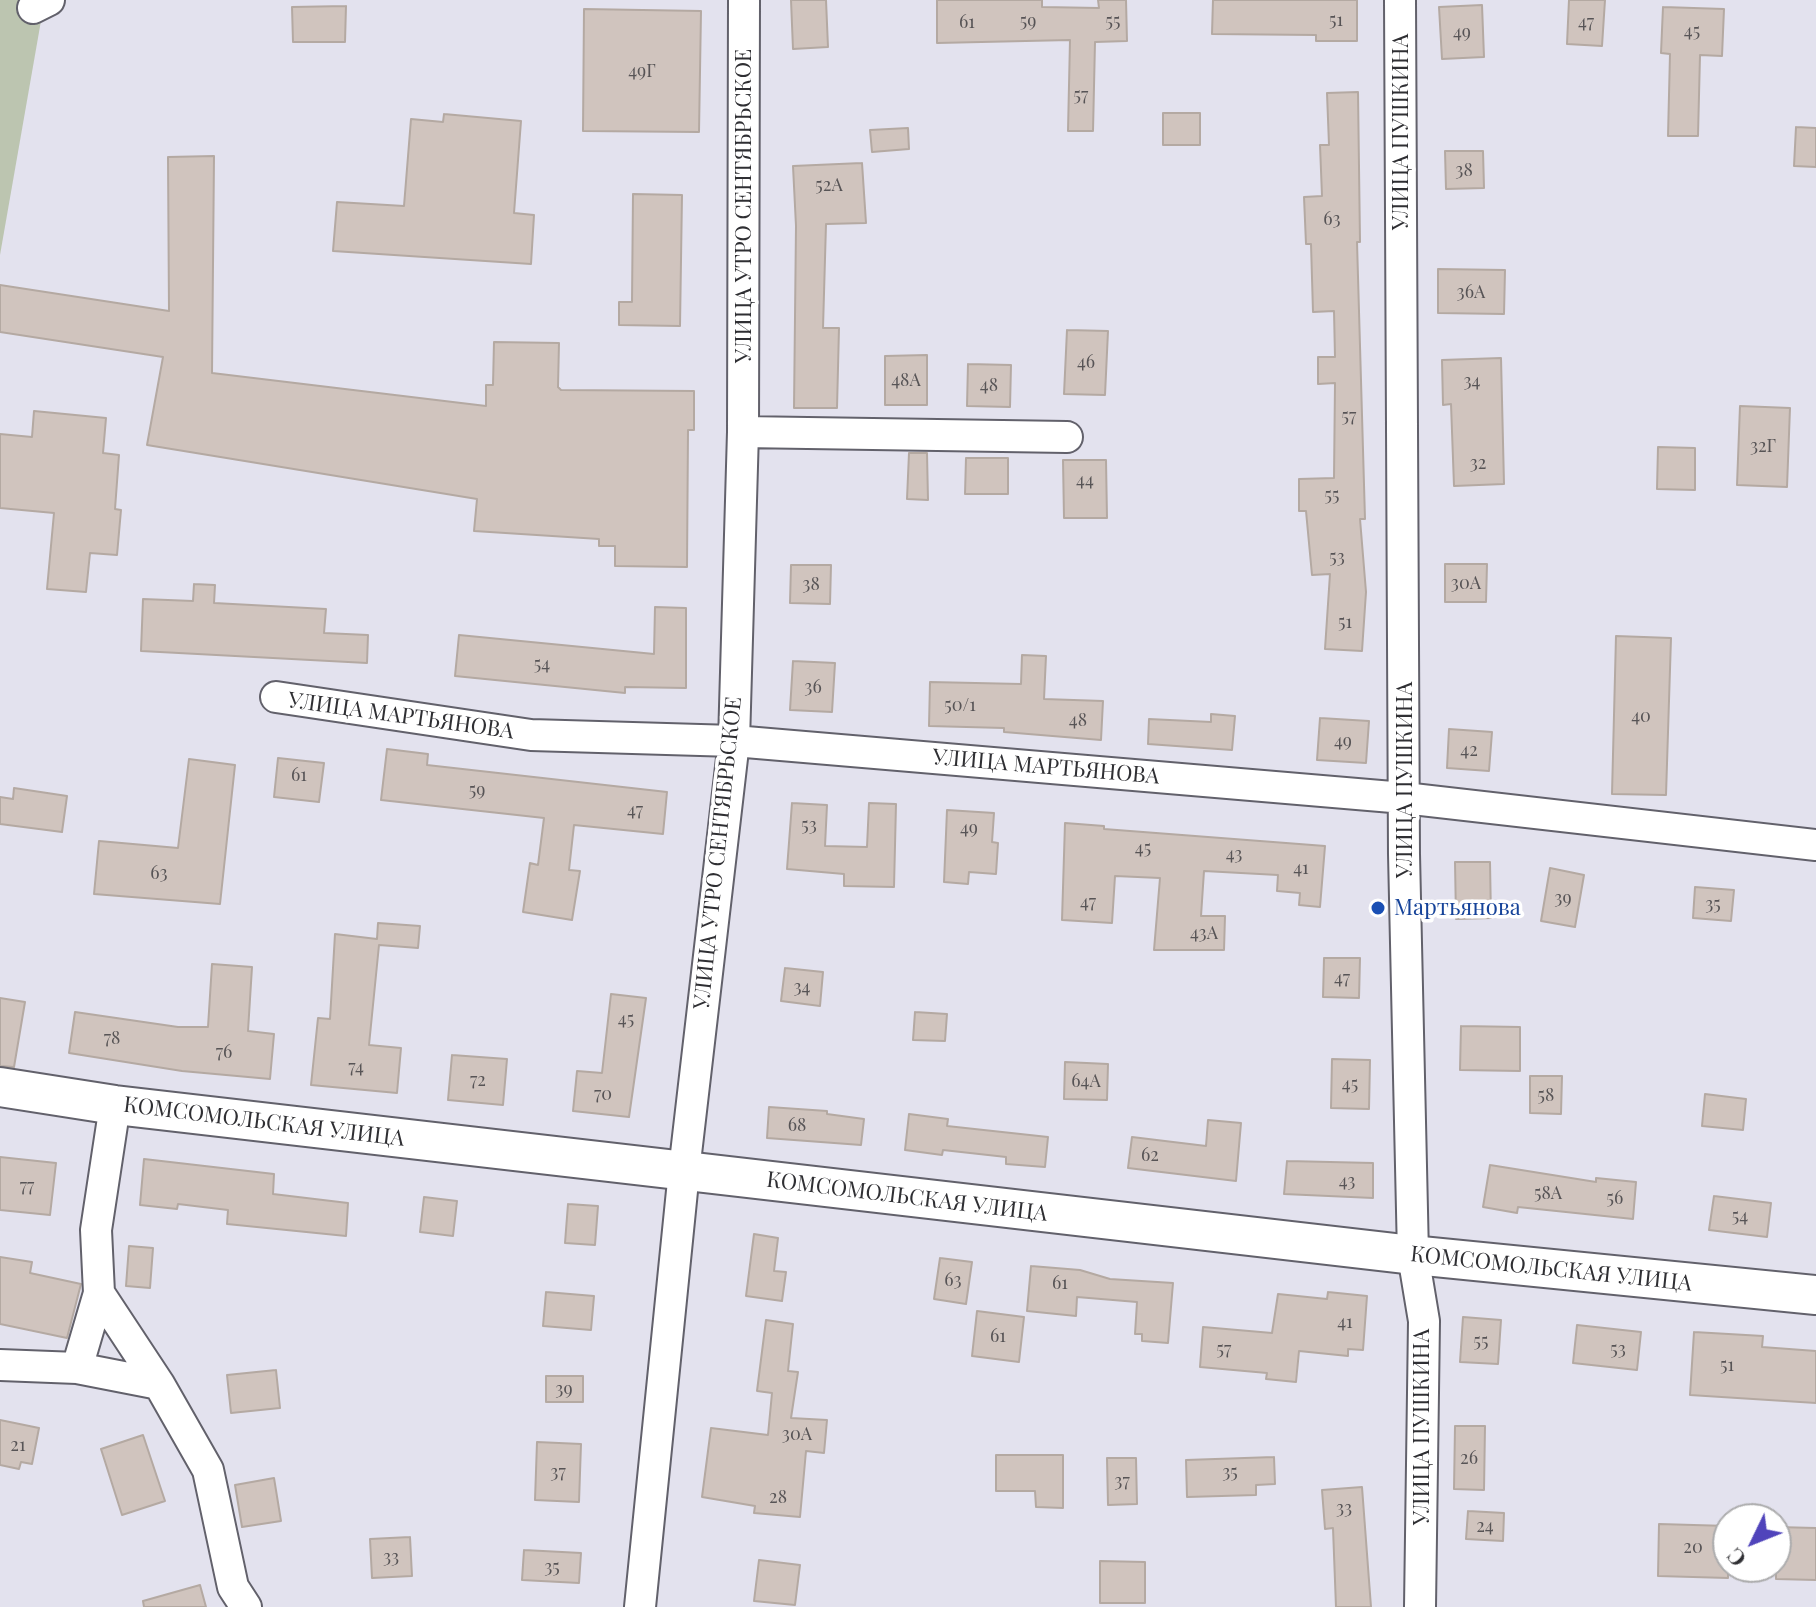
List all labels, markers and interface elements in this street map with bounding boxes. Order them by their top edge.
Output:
house number: 51 [1329,9,1343,31]
house number: 59 [1020,10,1036,32]
house number: 55 [1106,10,1120,32]
house number: 61 [959,11,975,33]
house number: 47 [1578,11,1594,33]
house number: 45 [1684,20,1700,42]
house number: 49 [1453,21,1471,43]
street label: УЛИЦА ПУШКИНА [1388,34,1414,230]
street label: УЛИЦА УТРО СЕНТЯБРЬСКОЕ [731,49,757,363]
house number: 49Г [628,60,656,82]
house number: 57 [1074,84,1088,106]
house number: 38 [1455,159,1473,181]
house number: 52А [815,174,843,196]
house number: 63 [1323,208,1341,230]
house number: 36А [1457,281,1485,303]
house number: 46 [1077,351,1095,373]
house number: 48А [891,369,921,391]
house number: 34 [1463,370,1481,392]
house number: 48 [980,374,998,396]
house number: 57 [1342,405,1356,427]
house number: 32Г [1750,435,1776,457]
house number: 32 [1470,452,1486,474]
house number: 44 [1076,469,1094,491]
house number: 55 [1325,484,1339,506]
house number: 53 [1329,546,1345,568]
house number: 30А [1451,572,1481,594]
house number: 38 [802,573,820,595]
house number: 51 [1338,611,1352,633]
house number: 54 [534,653,550,675]
house number: 36 [804,676,822,698]
street label: УЛИЦА ПУШКИНА [1392,682,1418,878]
street label: УЛИЦА МАРТЬЯНОВА [286,687,516,745]
house number: 50/1 [944,694,976,716]
street label: УЛИЦА УТРО СЕНТЯБРЬСКОЕ [688,695,748,1011]
house number: 40 [1631,705,1651,727]
house number: 48 [1069,709,1087,731]
house number: 49 [1334,730,1352,752]
house number: 42 [1460,739,1478,761]
street label: УЛИЦА МАРТЬЯНОВА [931,744,1161,790]
house number: 61 [291,764,307,786]
house number: 59 [469,779,485,801]
house number: 47 [627,799,643,821]
house number: 53 [801,814,817,836]
house number: 49 [960,817,978,839]
house number: 45 [1135,837,1151,859]
house number: 43 [1226,843,1242,865]
house number: 41 [1293,857,1309,879]
house number: 63 [150,862,168,884]
house number: 39 [1554,887,1572,909]
house number: 47 [1080,891,1096,913]
house number: 35 [1705,893,1721,915]
place label: Мартьянова [1394,895,1521,921]
marker: Мартьянова [1369,899,1387,917]
house number: 43А [1190,922,1218,944]
house number: 47 [1334,967,1350,989]
house number: 34 [793,976,811,998]
house number: 45 [618,1008,634,1030]
house number: 78 [104,1027,120,1049]
house number: 76 [216,1041,232,1063]
house number: 74 [348,1056,364,1078]
house number: 72 [470,1069,486,1091]
house number: 64А [1071,1070,1101,1092]
house number: 45 [1342,1073,1358,1095]
house number: 70 [594,1083,612,1105]
house number: 58 [1538,1084,1554,1106]
street label: КОМСОМОЛЬСКАЯ УЛИЦА [122,1092,406,1152]
house number: 68 [788,1114,806,1136]
house number: 62 [1141,1144,1159,1166]
street label: КОМСОМОЛЬСКАЯ УЛИЦА [765,1167,1049,1227]
house number: 43 [1339,1170,1355,1192]
house number: 77 [20,1175,34,1197]
house number: 58А [1534,1182,1562,1204]
house number: 56 [1607,1187,1623,1209]
house number: 54 [1732,1205,1748,1227]
street label: КОМСОМОЛЬСКАЯ УЛИЦА [1409,1241,1693,1297]
house number: 63 [944,1269,962,1291]
house number: 61 [1052,1272,1068,1294]
house number: 41 [1337,1311,1353,1333]
house number: 61 [990,1325,1006,1347]
street label: УЛИЦА ПУШКИНА [1409,1329,1435,1525]
house number: 55 [1474,1330,1488,1352]
house number: 57 [1217,1338,1231,1360]
house number: 53 [1610,1338,1626,1360]
house number: 51 [1720,1354,1734,1376]
house number: 39 [555,1378,573,1400]
house number: 30А [782,1423,812,1445]
house number: 21 [10,1434,26,1456]
house number: 26 [1460,1447,1478,1469]
house number: 37 [550,1461,566,1483]
house number: 35 [1222,1461,1238,1483]
house number: 37 [1114,1470,1130,1492]
house number: 28 [769,1486,787,1508]
house number: 33 [1336,1497,1352,1519]
north arrow [1712,1503,1792,1583]
house number: 24 [1476,1515,1494,1537]
house number: 20 [1683,1536,1703,1558]
text: С [1720,1542,1752,1574]
house number: 33 [383,1546,399,1568]
house number: 35 [544,1556,560,1578]

